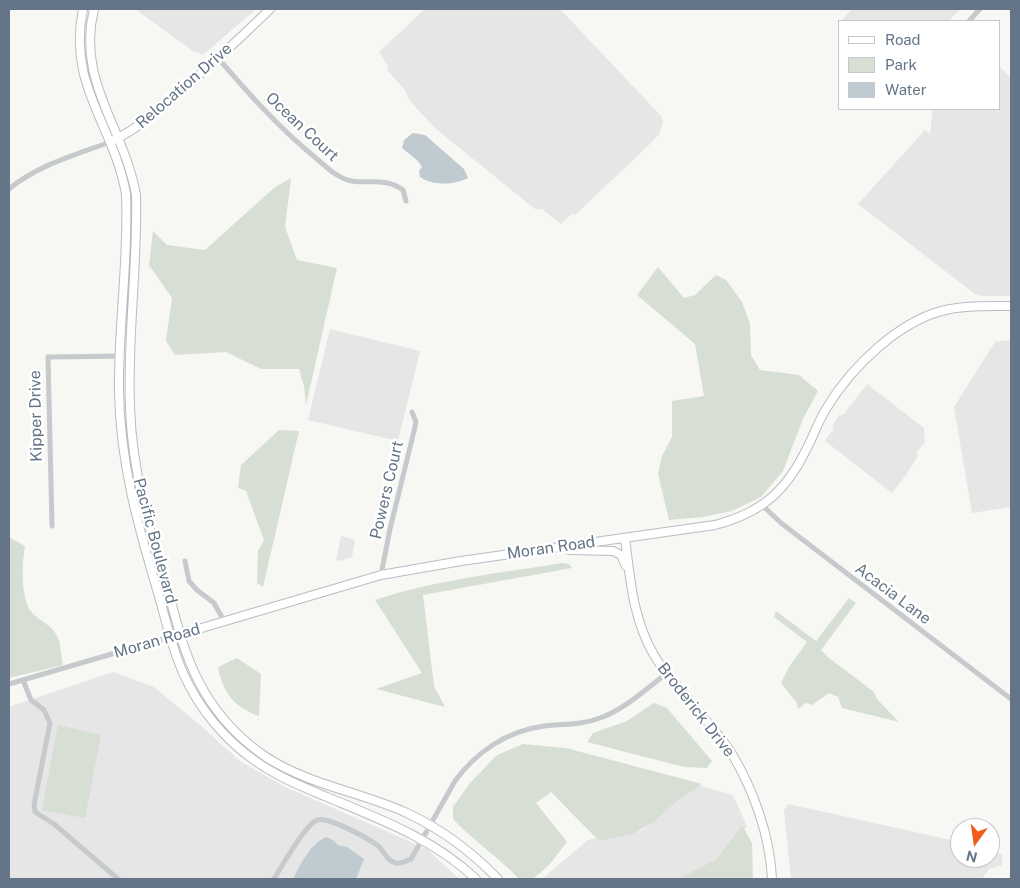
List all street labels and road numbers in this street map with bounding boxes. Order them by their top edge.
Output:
street label: Relocation Drive [132,39,236,133]
street label: Ocean Court [261,88,343,166]
street label: Kipper Drive [26,370,46,462]
street label: Powers Court [366,439,408,541]
street label: Pacific Boulevard [129,476,181,606]
street label: Moran Road [506,532,596,564]
street label: Acacia Lane [851,559,935,629]
street label: Moran Road [112,620,202,662]
street label: Broderick Drive [653,659,739,761]

